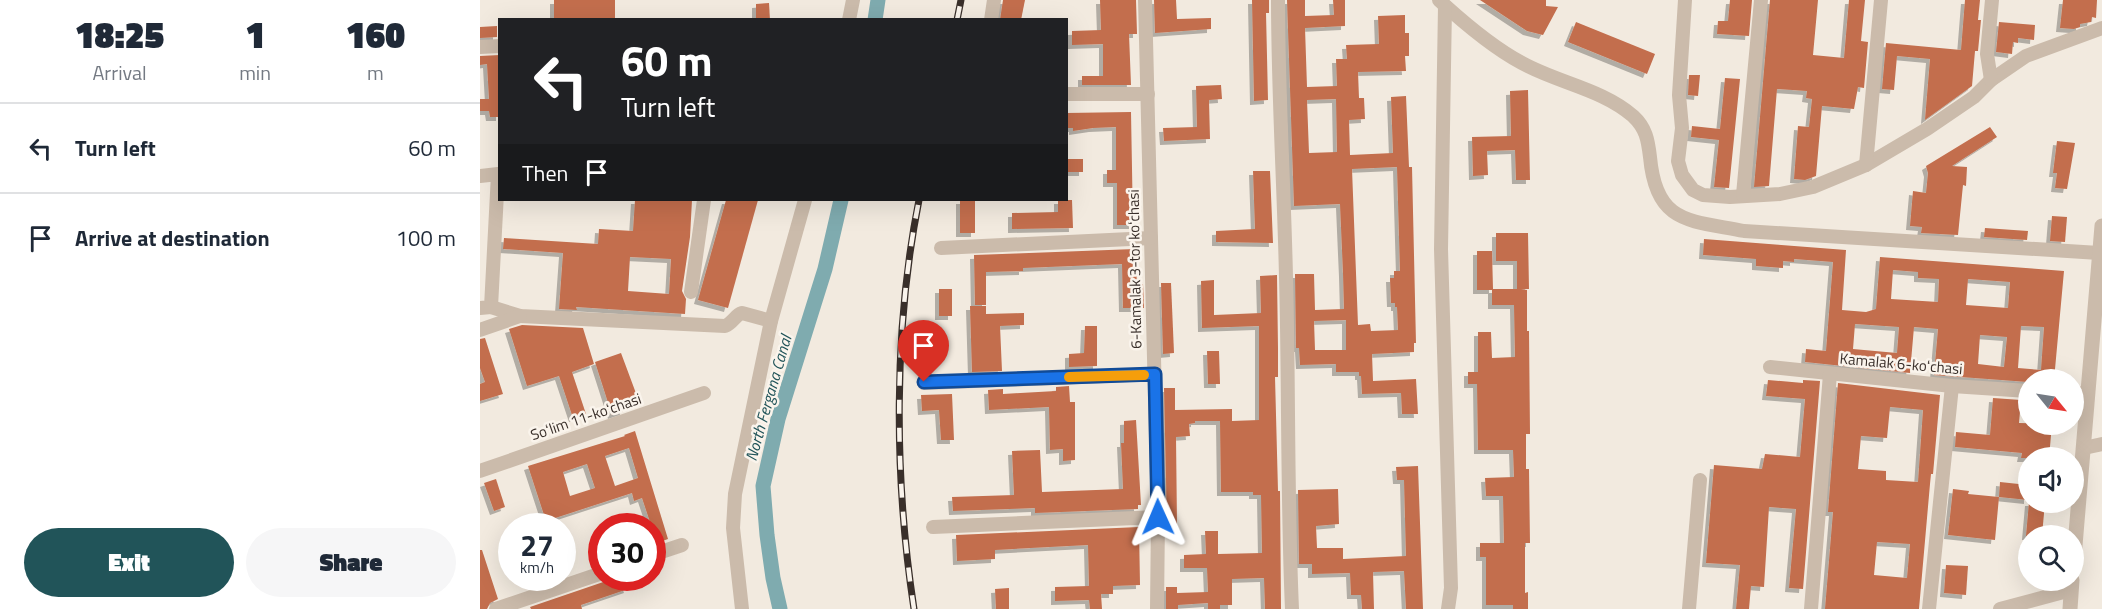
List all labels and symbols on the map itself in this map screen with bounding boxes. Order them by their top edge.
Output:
street label: 6-Kamalak 3-tor koʻchasi [1122,189,1147,349]
pin [898,320,949,382]
water label: North Fergana Canal [739,331,798,464]
street label: Kamalak 6-koʻchasi [1839,347,1963,380]
north arrow [2018,369,2084,435]
street label: Soʻlim 11-koʻchasi [527,387,644,446]
position arrow [1126,485,1190,549]
speed limit sign: 30 [588,513,666,591]

